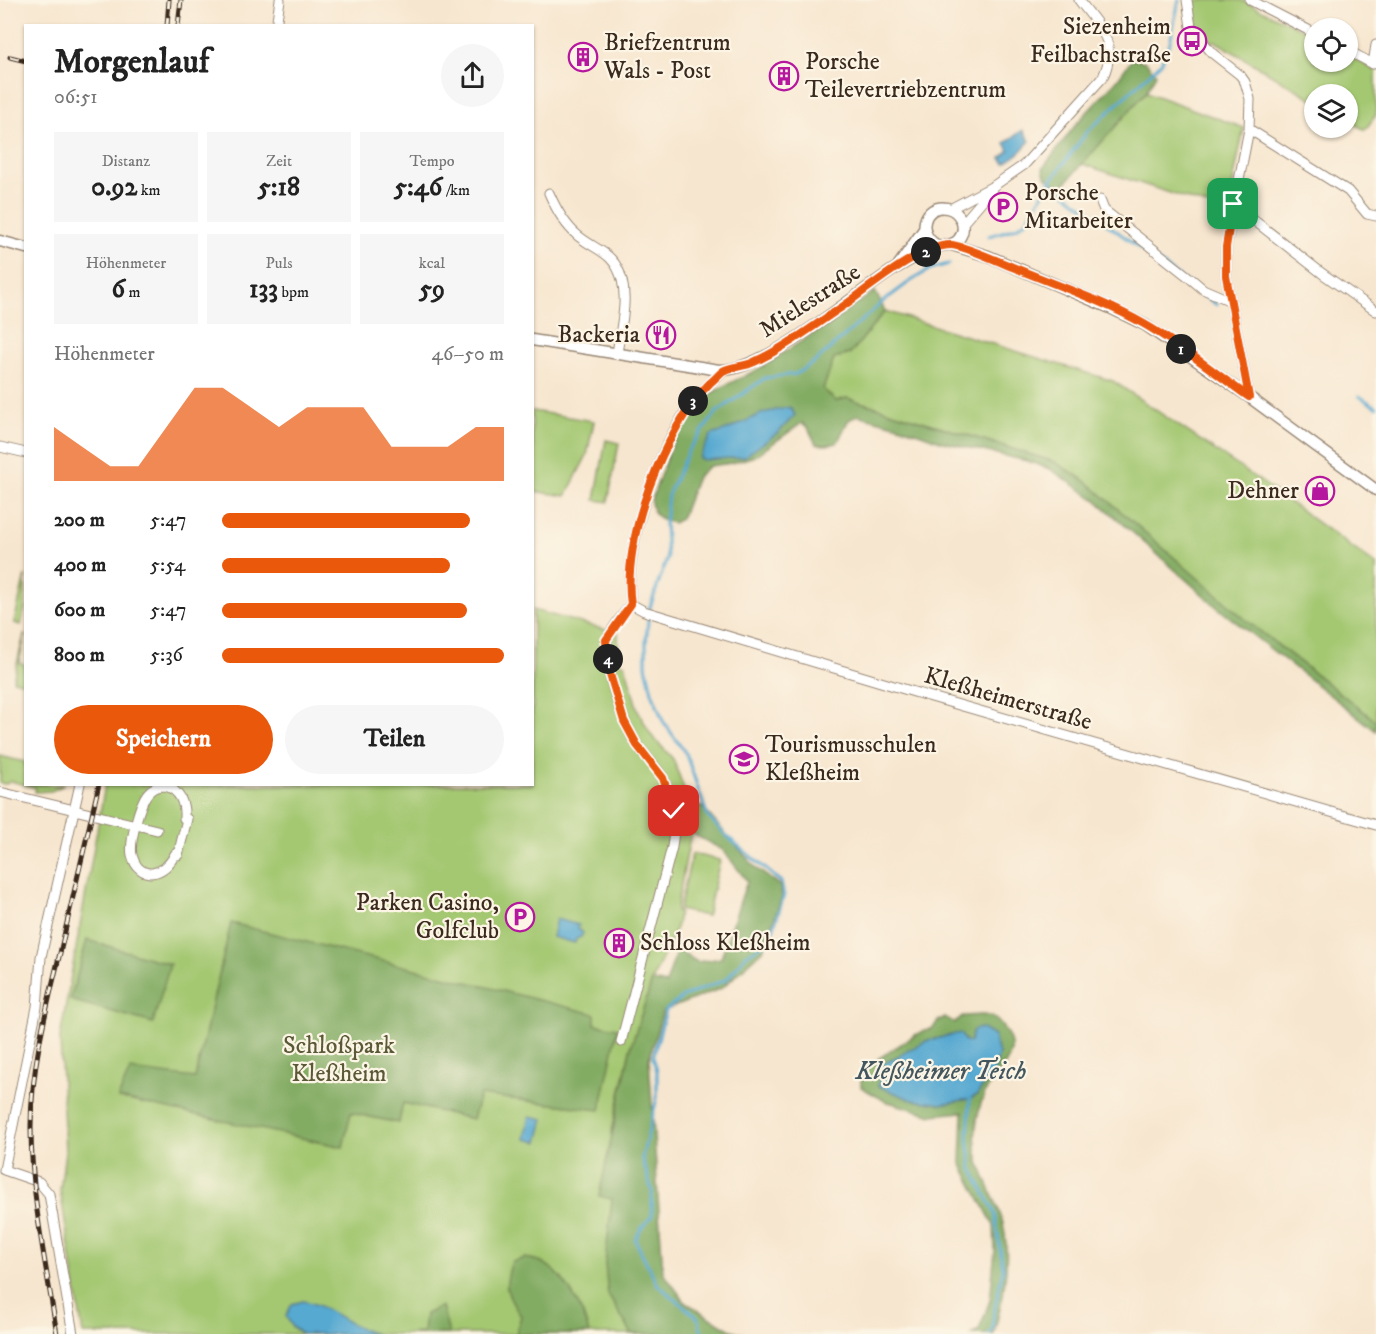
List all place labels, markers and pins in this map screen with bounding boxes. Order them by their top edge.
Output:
place label: Siezenheim Feilbachstraße [1030,12,1171,70]
bus stop icon: Siezenheim Feilbachstraße [1176,25,1208,57]
place label: Briefzentrum Wals - Post [603,28,731,86]
building icon: Briefzentrum Wals - Post [567,41,599,73]
place label: Porsche Teilevertriebzentrum [805,47,1006,105]
building icon: Porsche Teilevertriebzentrum [768,60,800,92]
place label: Porsche Mitarbeiter [1024,178,1133,236]
pin [1207,178,1258,229]
parking icon: Porsche Mitarbeiter [987,191,1019,223]
pin: 2 [911,237,941,267]
restaurant icon: Backeria [645,319,677,351]
place label: Backeria [557,320,641,350]
pin: 1 [1166,334,1196,364]
pin: 3 [678,386,708,416]
shop icon: Dehner [1304,475,1336,507]
place label: Dehner [1227,476,1299,506]
pin: 4 [593,644,623,674]
place label: Tourismusschulen Kleßheim [765,730,937,788]
school or university icon: Tourismusschulen Kleßheim [728,743,760,775]
pin [648,785,699,836]
place label: Parken Casino, Golfclub [356,888,499,946]
parking icon: Parken Casino, Golfclub [504,901,536,933]
building icon: Schloss Kleßheim [603,927,635,959]
place label: Schloss Kleßheim [640,928,811,958]

